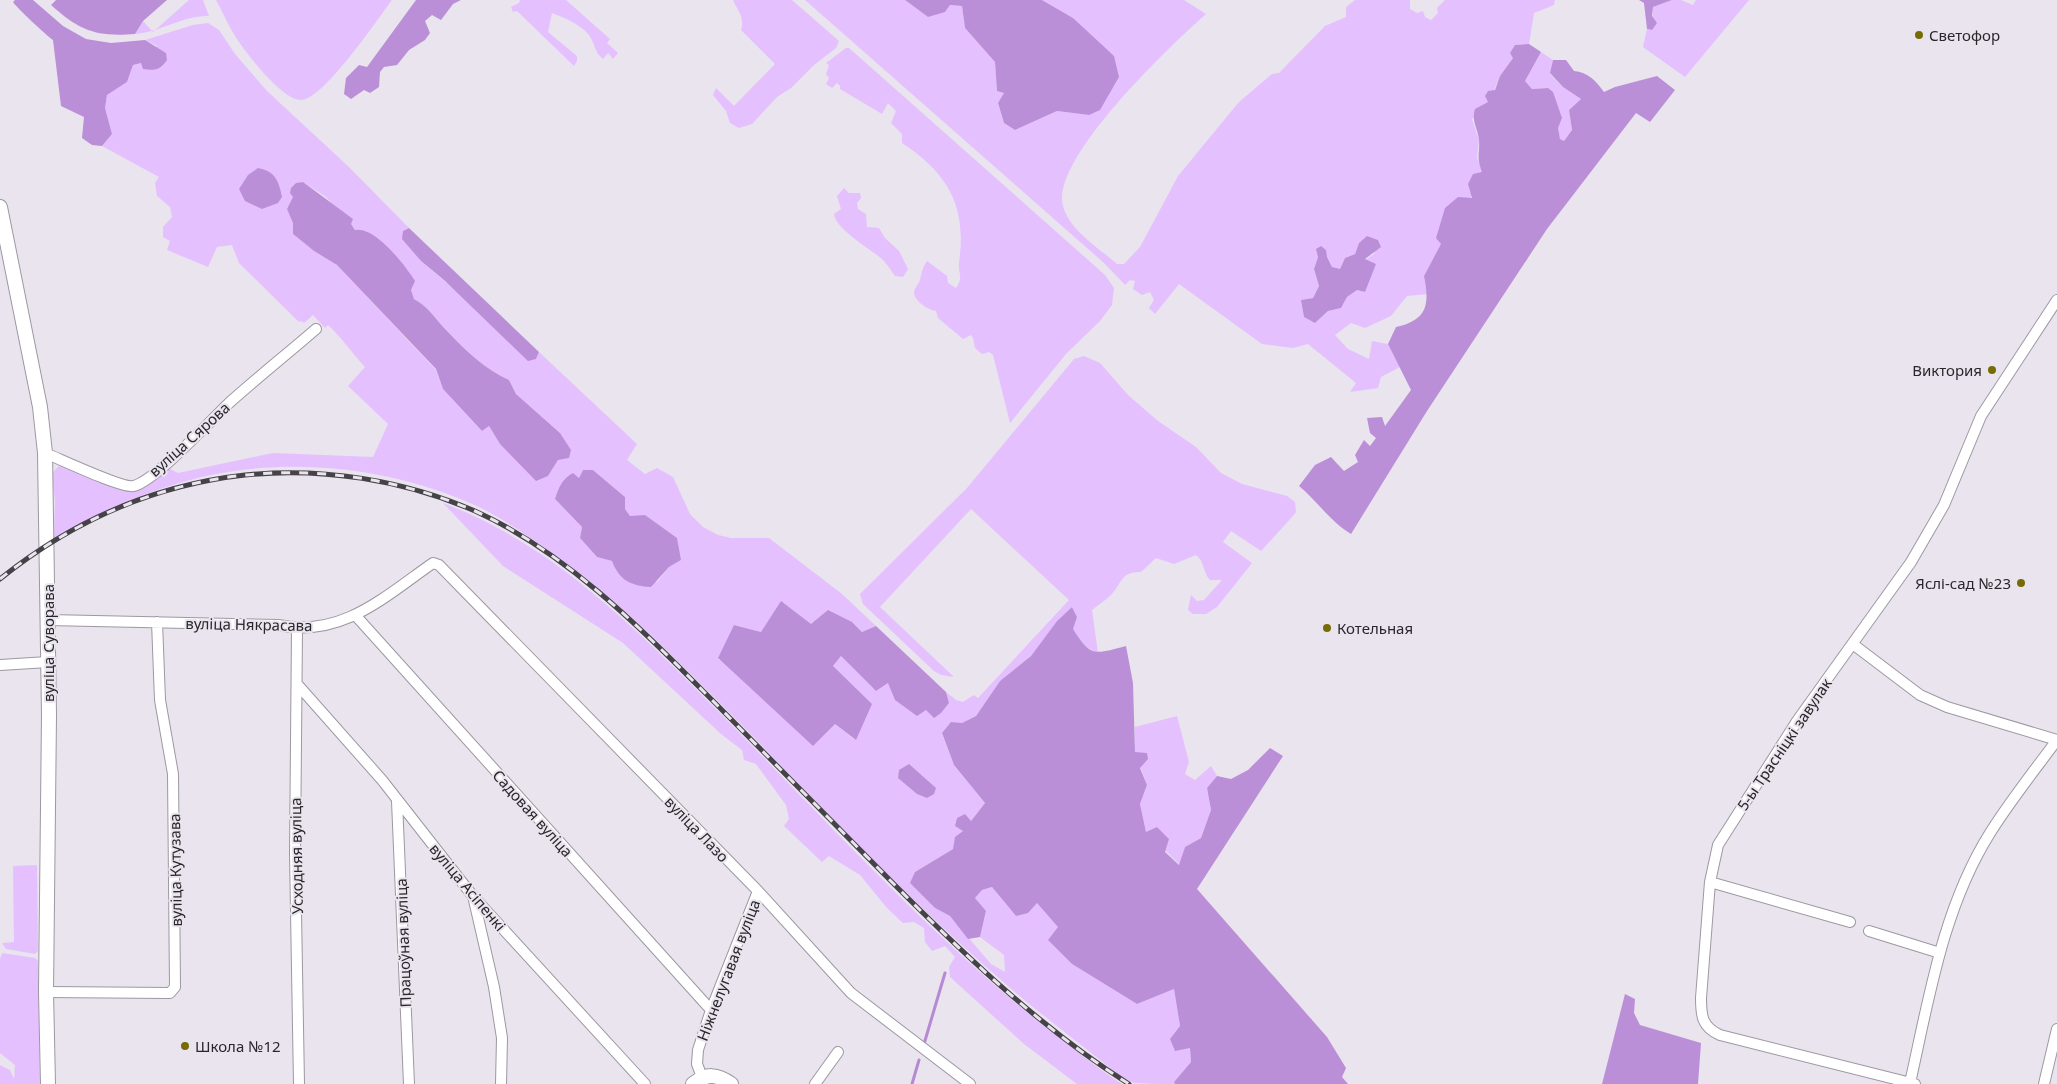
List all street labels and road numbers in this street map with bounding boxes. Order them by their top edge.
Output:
street label: вуліца Сярова [144,397,234,481]
street label: вуліца Суворава [38,584,58,702]
street label: вуліца Някрасава [185,613,313,635]
street label: 5-ы Трасніцкі завулак [1732,674,1836,814]
street label: Садовая вуліца [489,765,577,861]
street label: вуліца Лазо [661,792,734,866]
street label: Усходняя вуліца [285,797,307,915]
street label: вуліца Кутузава [164,813,186,927]
street label: вуліца Асіпенкі [426,839,510,935]
street label: Працоўная вуліца [391,878,415,1008]
street label: Ніжнелугавая вуліца [692,896,764,1044]

